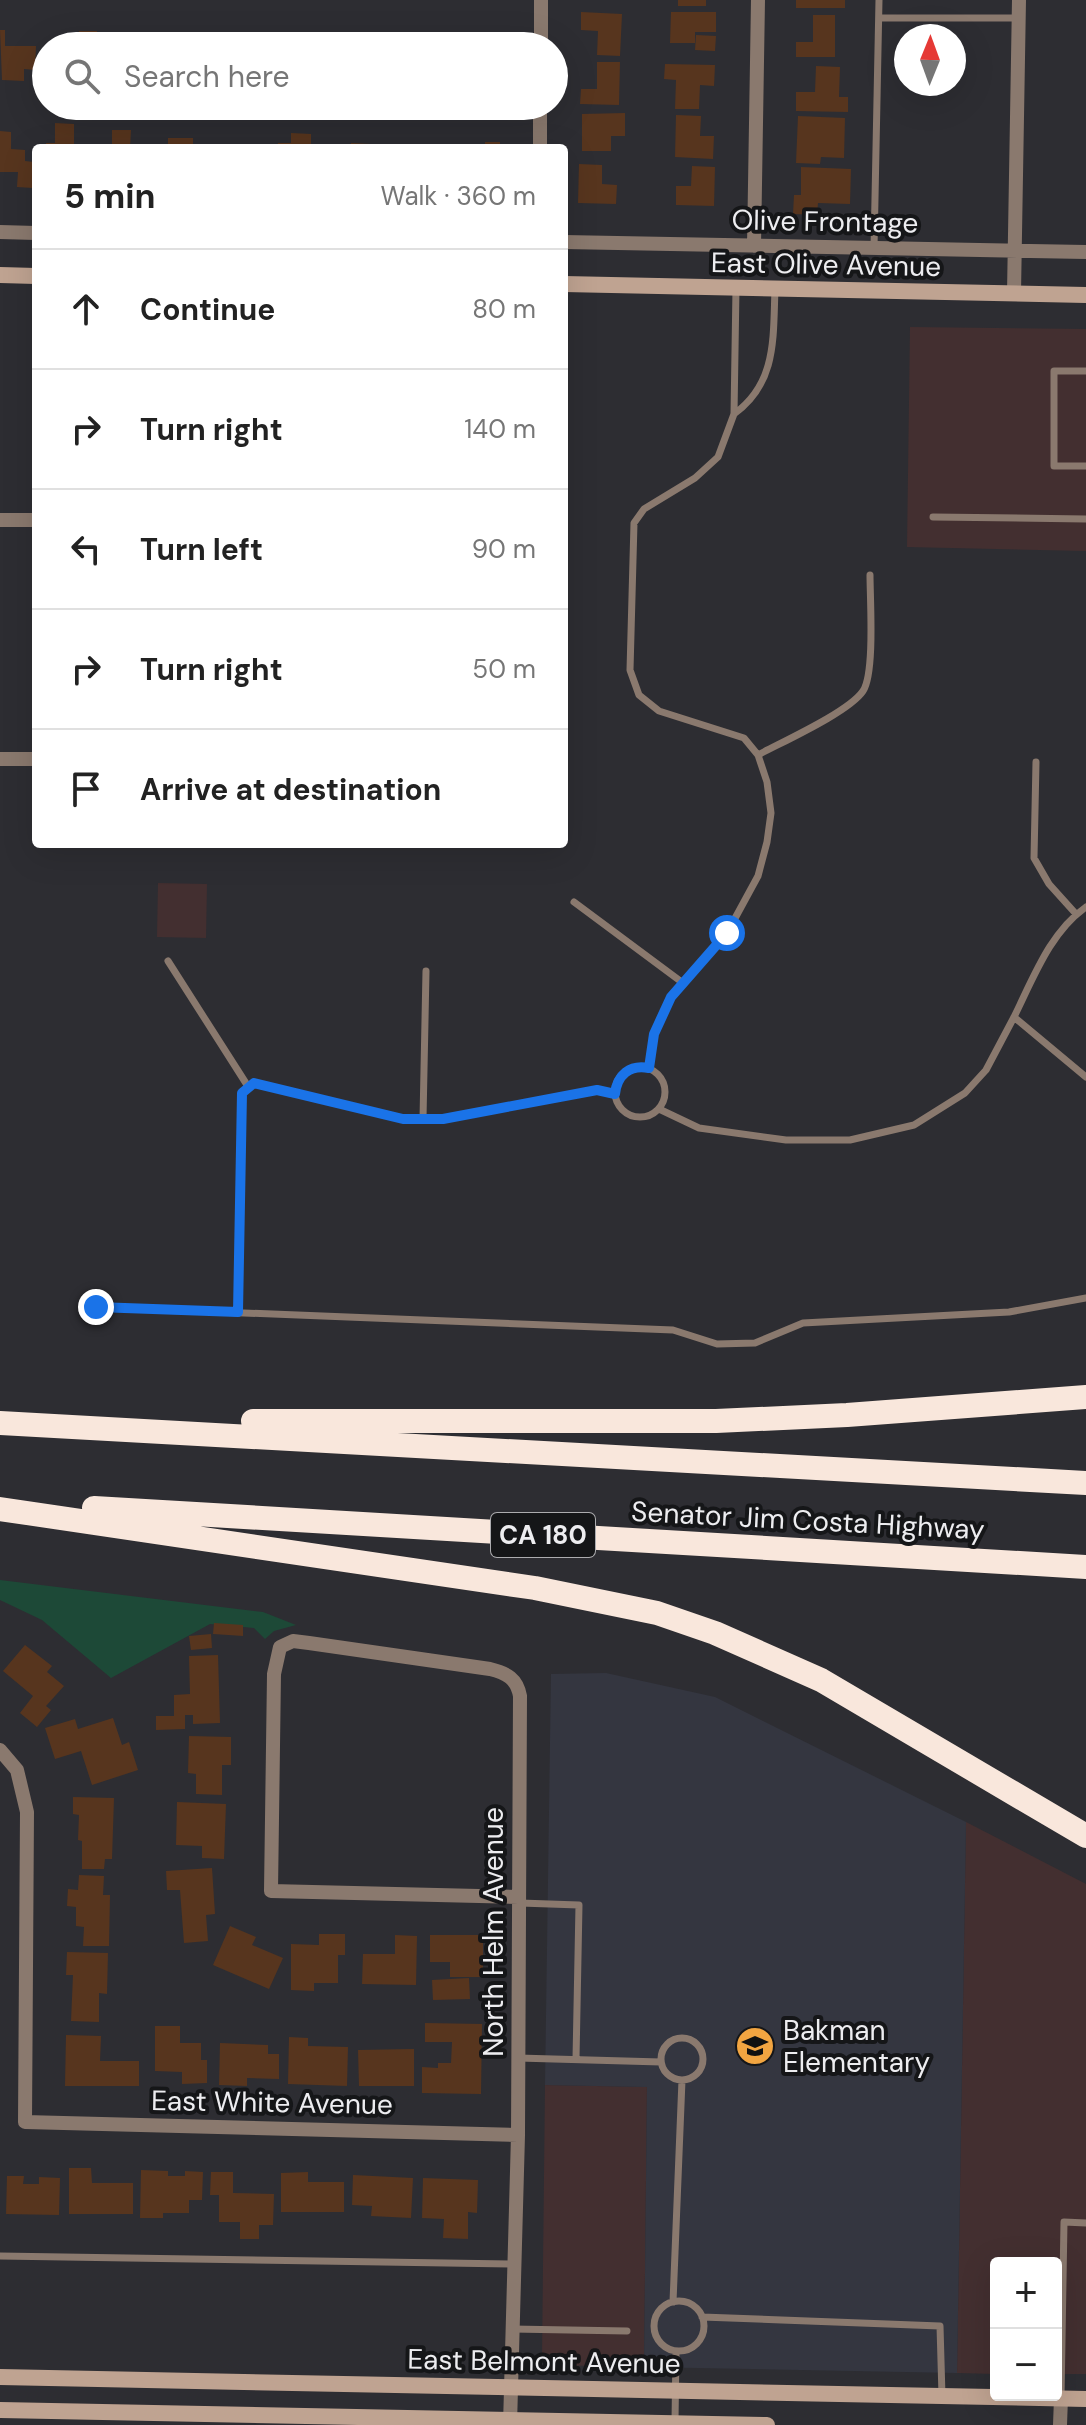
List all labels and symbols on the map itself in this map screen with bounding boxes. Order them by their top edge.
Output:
north arrow [894,24,966,96]
street label: Olive Frontage [731,201,919,242]
street label: East Olive Avenue [711,244,941,285]
route start [709,915,745,951]
route end [78,1289,114,1325]
street label: Senator Jim Costa Highway [630,1493,986,1548]
road number: CA 180 [491,1513,595,1557]
street label: North Helm Avenue [475,1807,512,2057]
place label: Bakman Elementary [783,2012,930,2081]
school or university icon: Bakman Elementary [734,2025,776,2067]
street label: East White Avenue [151,2082,393,2123]
street label: East Belmont Avenue [407,2341,681,2382]

